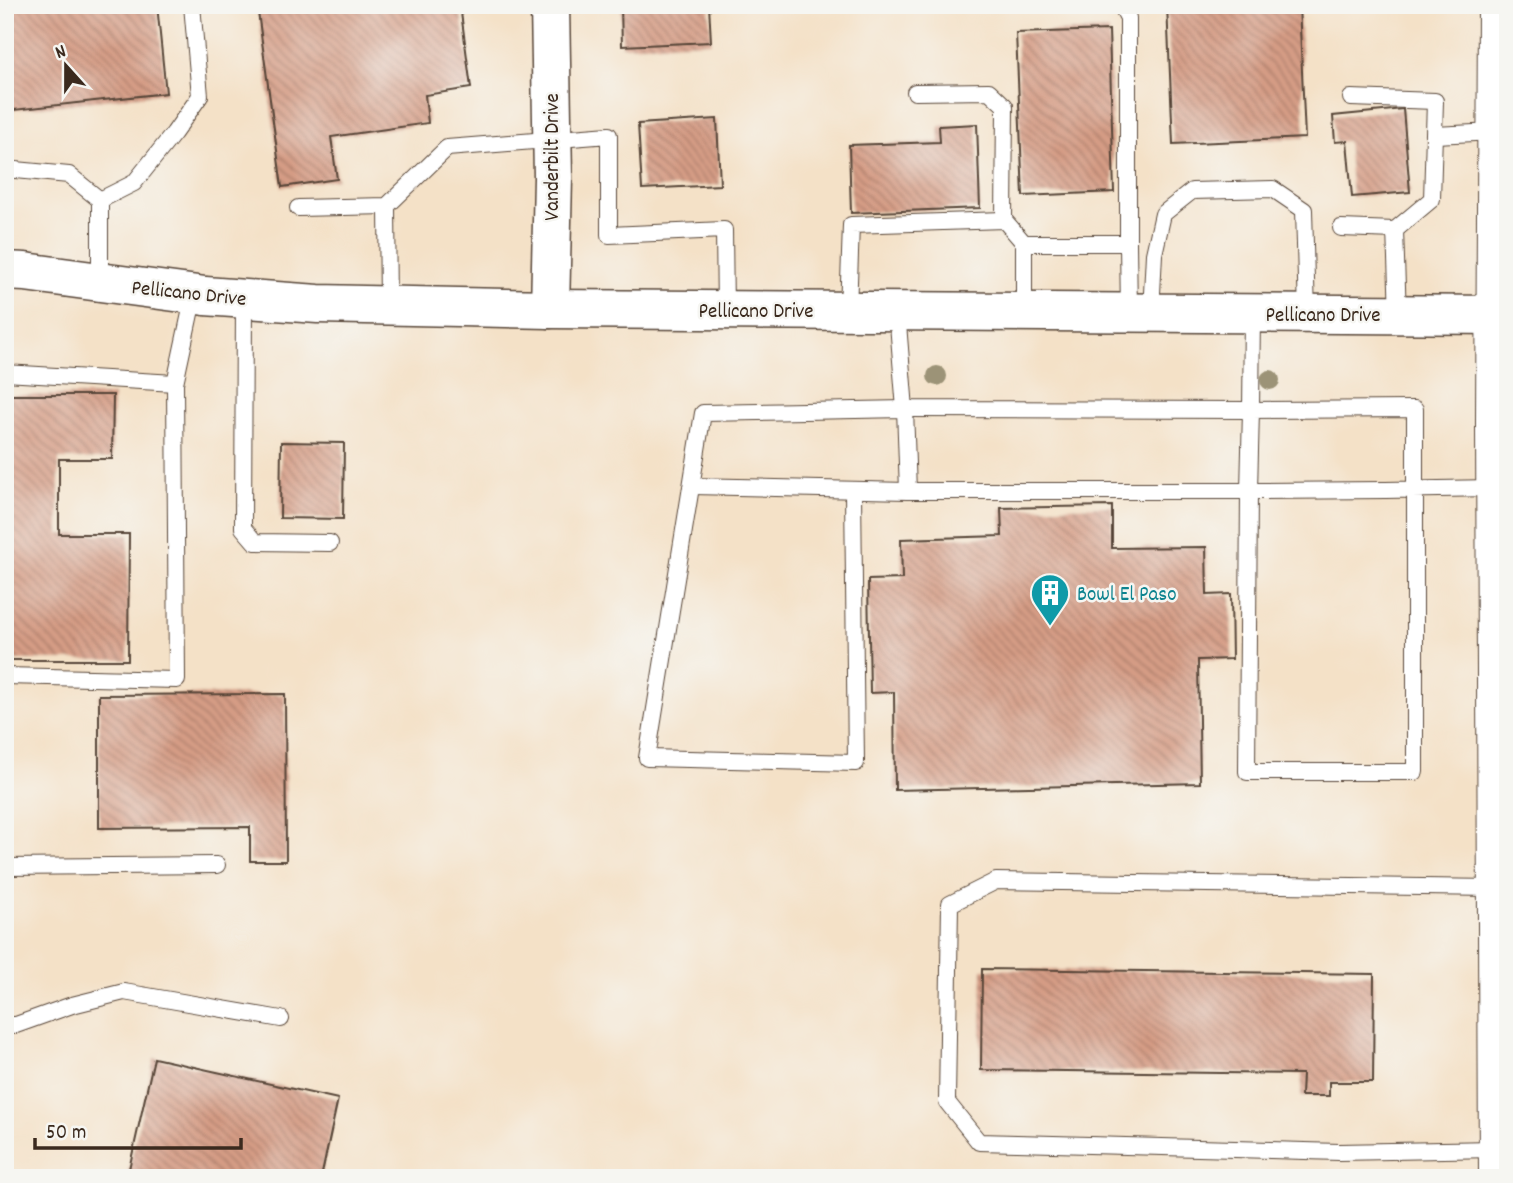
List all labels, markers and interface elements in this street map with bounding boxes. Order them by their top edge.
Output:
north arrow [32,32,102,102]
text: N [52,39,70,68]
street label: Vanderbilt Drive [539,93,569,221]
street label: Pellicano Drive [130,274,248,316]
street label: Pellicano Drive [698,298,814,328]
street label: Pellicano Drive [1265,302,1381,332]
building icon: Bowl El Paso [1029,572,1071,627]
place label: Bowl El Paso [1077,581,1177,611]
scale bar [35,1106,242,1150]
text: 50 m [46,1119,86,1149]

